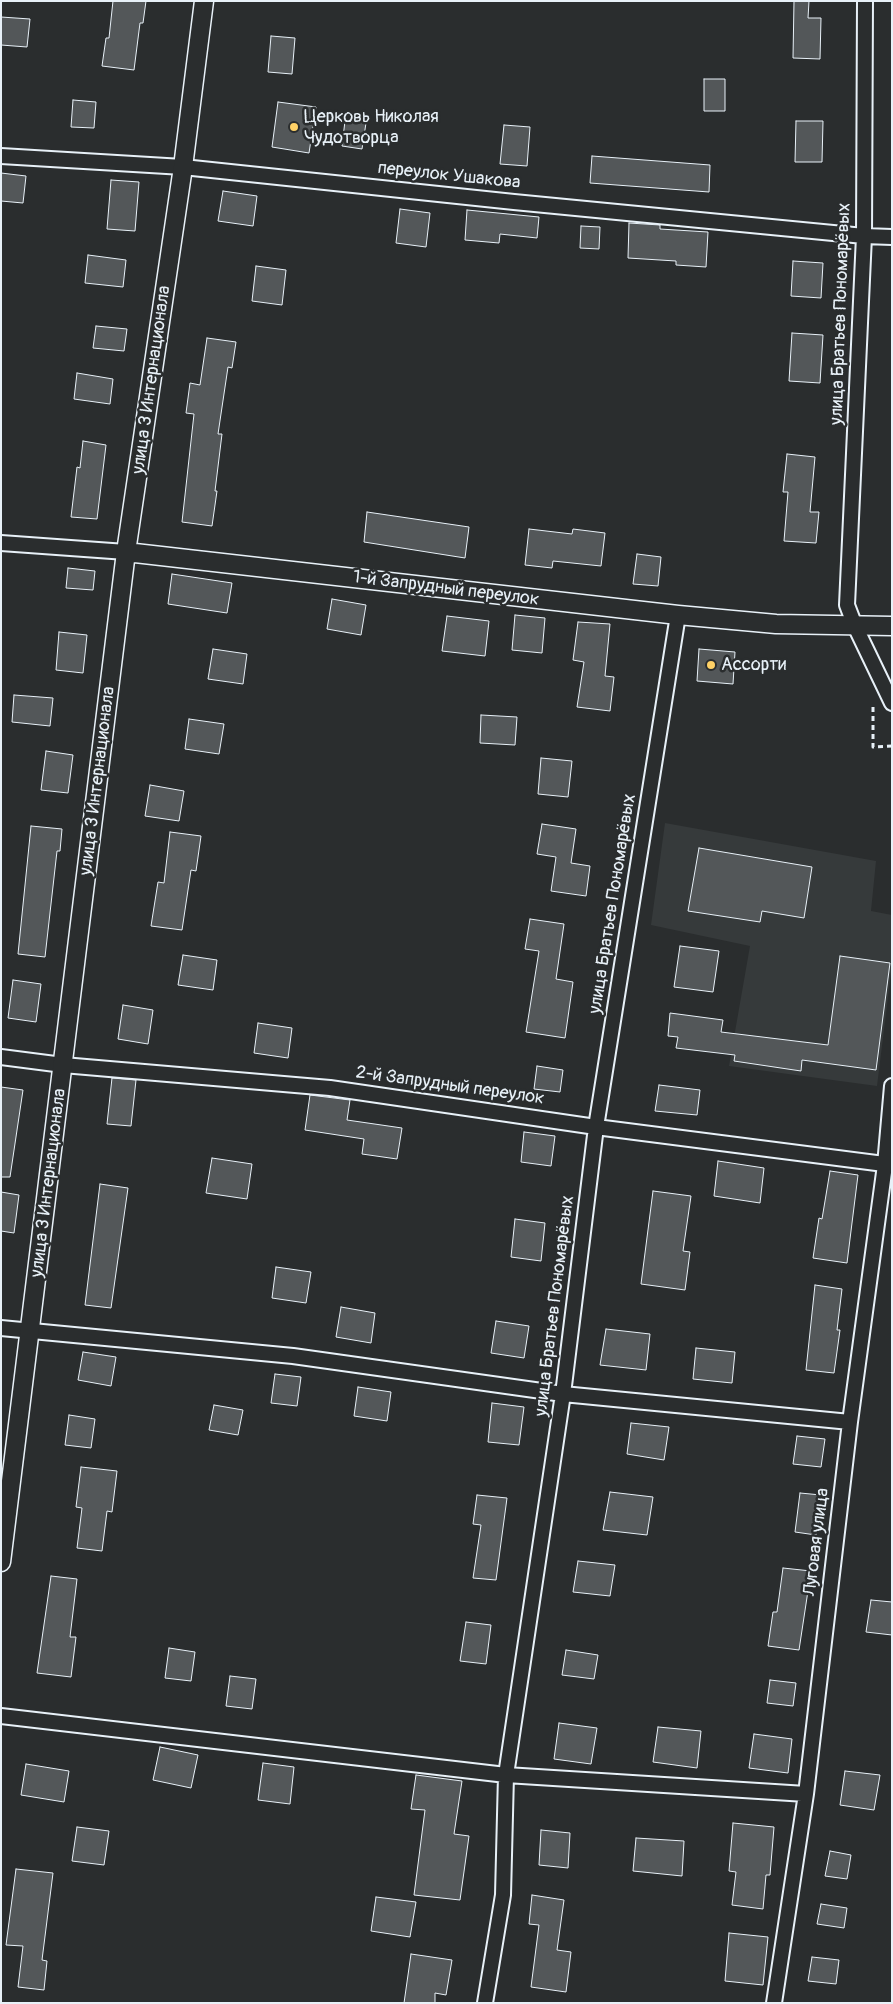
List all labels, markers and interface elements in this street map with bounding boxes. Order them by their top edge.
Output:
place label: Церковь Николая Чудотворца [304,106,439,148]
marker: Церковь Николая Чудотворца [288,121,300,133]
street label: переулок Ушакова [377,158,521,194]
street label: улица Братьев Пономарёвых [826,203,856,425]
street label: улица 3 Интернационала [128,284,176,476]
street label: 1-й Запрудный переулок [352,567,540,611]
place label: Ассорти [721,654,786,676]
marker: Ассорти [705,659,717,671]
street label: улица 3 Интернационала [76,685,120,877]
street label: улица Братьев Пономарёвых [585,793,641,1015]
street label: 2-й Запрудный переулок [354,1062,546,1110]
street label: улица 3 Интернационала [27,1087,71,1279]
street label: улица Братьев Пономарёвых [531,1194,579,1418]
street label: Луговая улица [800,1487,834,1597]

